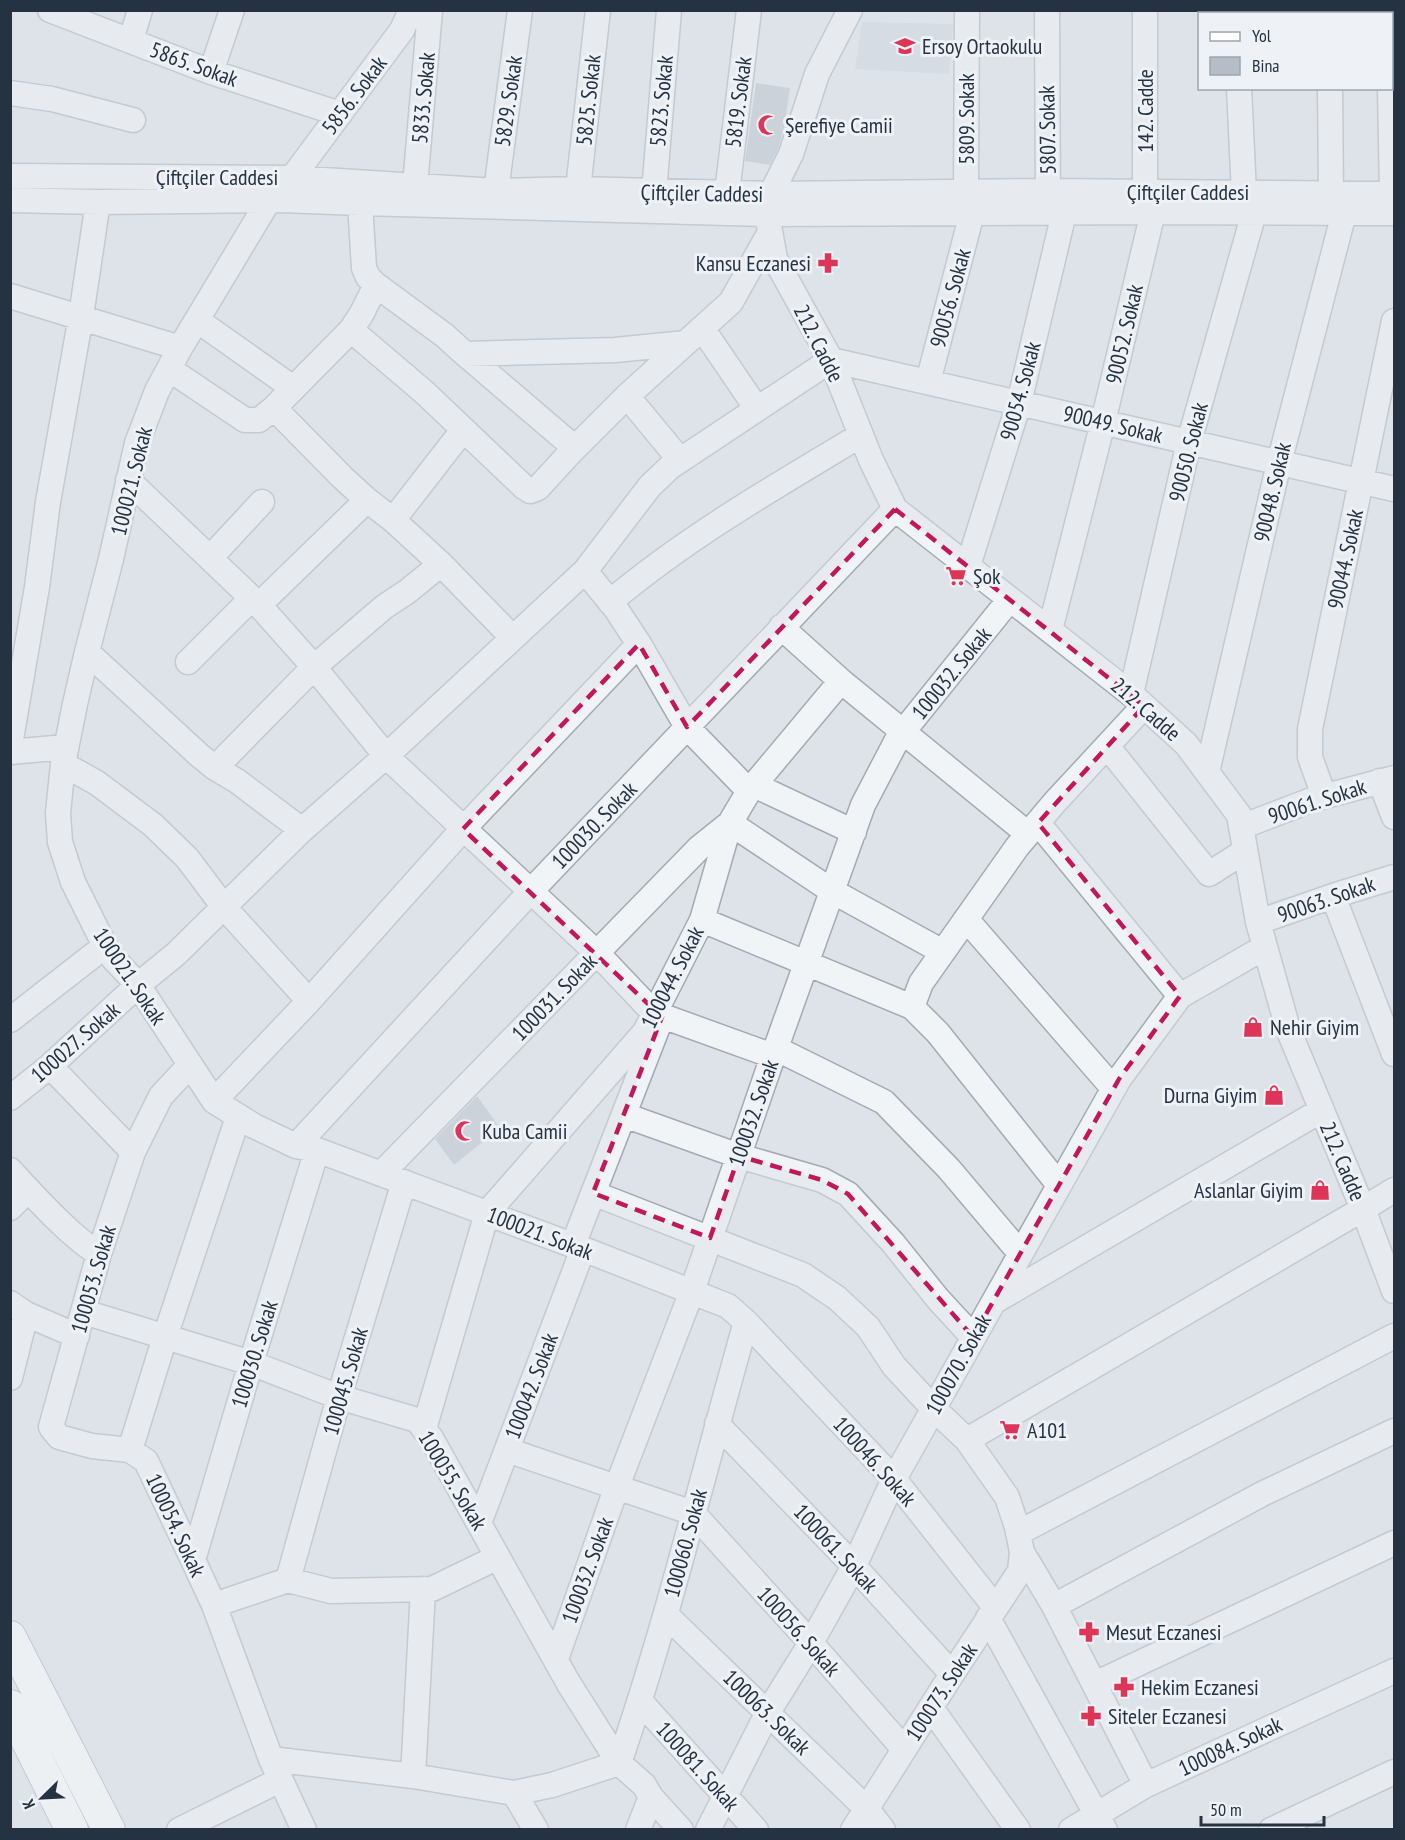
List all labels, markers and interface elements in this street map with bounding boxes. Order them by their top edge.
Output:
legend [1198,12,1393,90]
text: Yol [1252,24,1272,47]
place label: Ersoy Ortaokulu [922,32,1042,60]
school or university icon: Ersoy Ortaokulu [893,34,917,58]
street label: 5865. Sokak [146,35,242,93]
street label: 5856. Sokak [315,50,393,140]
street label: 5833. Sokak [405,51,441,145]
street label: 5829. Sokak [488,53,528,148]
street label: 5825. Sokak [569,53,607,147]
street label: 5823. Sokak [643,54,679,148]
street label: 5819. Sokak [719,54,758,149]
text: Bina [1252,54,1280,77]
street label: 142. Cadde [1131,69,1159,153]
street label: 5809. Sokak [952,73,980,165]
street label: 5807. Sokak [1032,85,1062,175]
place label: Şerefiye Camii [785,111,893,139]
mosque icon: Şerefiye Camii [756,113,780,137]
street label: Çiftçiler Caddesi [156,163,278,191]
street label: Çiftçiler Caddesi [640,178,764,208]
street label: Çiftçiler Caddesi [1127,178,1249,206]
street label: 90056. Sokak [923,245,977,351]
place label: Kansu Eczanesi [696,249,811,277]
pharmacy icon: Kansu Eczanesi [816,251,840,275]
street label: 90052. Sokak [1099,281,1149,387]
street label: 212. Cadde [788,299,850,387]
street label: 90054. Sokak [993,338,1047,444]
street label: 90049. Sokak [1060,399,1166,449]
street label: 90050. Sokak [1162,399,1214,505]
street label: 100021. Sokak [104,423,158,538]
street label: 90048. Sokak [1247,439,1297,545]
street label: 90044. Sokak [1321,506,1369,612]
place label: Şok [973,562,1001,590]
supermarket icon: Şok [944,564,968,588]
street label: 100032. Sokak [905,621,997,725]
street label: 212. Cadde [1105,671,1187,747]
street label: 90061. Sokak [1264,772,1370,830]
street label: 100030. Sokak [545,775,643,875]
street label: 90063. Sokak [1273,869,1379,929]
street label: 100044. Sokak [634,921,710,1033]
street label: 100021. Sokak [87,922,173,1030]
street label: 100031. Sokak [505,947,603,1047]
street label: 100027. Sokak [25,995,126,1088]
place label: Nehir Giyim [1270,1013,1359,1041]
shop icon: Nehir Giyim [1241,1015,1265,1039]
street label: 100032. Sokak [722,1055,785,1170]
place label: Durna Giyim [1164,1081,1257,1109]
shop icon: Durna Giyim [1262,1083,1286,1107]
place label: Kuba Camii [482,1117,567,1145]
street label: 212. Cadde [1314,1117,1372,1205]
mosque icon: Kuba Camii [453,1119,477,1143]
place label: Aslanlar Giyim [1194,1176,1303,1204]
shop icon: Aslanlar Giyim [1308,1178,1332,1202]
street label: 100021. Sokak [483,1200,597,1266]
street label: 100053. Sokak [64,1221,122,1336]
street label: 100030. Sokak [224,1296,284,1411]
street label: 100070. Sokak [919,1308,997,1419]
street label: 100045. Sokak [316,1323,374,1438]
street label: 100042. Sokak [498,1329,564,1443]
street label: 100046. Sokak [827,1410,923,1512]
place label: A101 [1027,1416,1067,1444]
supermarket icon: A101 [998,1418,1022,1442]
street label: 100055. Sokak [412,1425,494,1535]
street label: 100054. Sokak [140,1469,212,1582]
street label: 100060. Sokak [657,1485,713,1600]
street label: 100061. Sokak [788,1498,885,1599]
street label: 100032. Sokak [555,1512,619,1627]
street label: 100056. Sokak [751,1580,847,1682]
place label: Mesut Eczanesi [1106,1618,1221,1646]
pharmacy icon: Mesut Eczanesi [1077,1620,1101,1644]
street label: 100073. Sokak [899,1637,983,1746]
street label: 100063. Sokak [717,1663,817,1761]
place label: Hekim Eczanesi [1141,1673,1259,1701]
pharmacy icon: Hekim Eczanesi [1112,1675,1136,1699]
place label: Siteler Eczanesi [1108,1702,1227,1730]
pharmacy icon: Siteler Eczanesi [1079,1704,1103,1728]
street label: 100084. Sokak [1174,1710,1287,1782]
street label: 100081. Sokak [650,1715,746,1817]
north arrow [12,1768,72,1828]
scale bar [1201,1789,1324,1827]
text: K [17,1796,39,1812]
text: 50 m [1210,1798,1242,1821]

